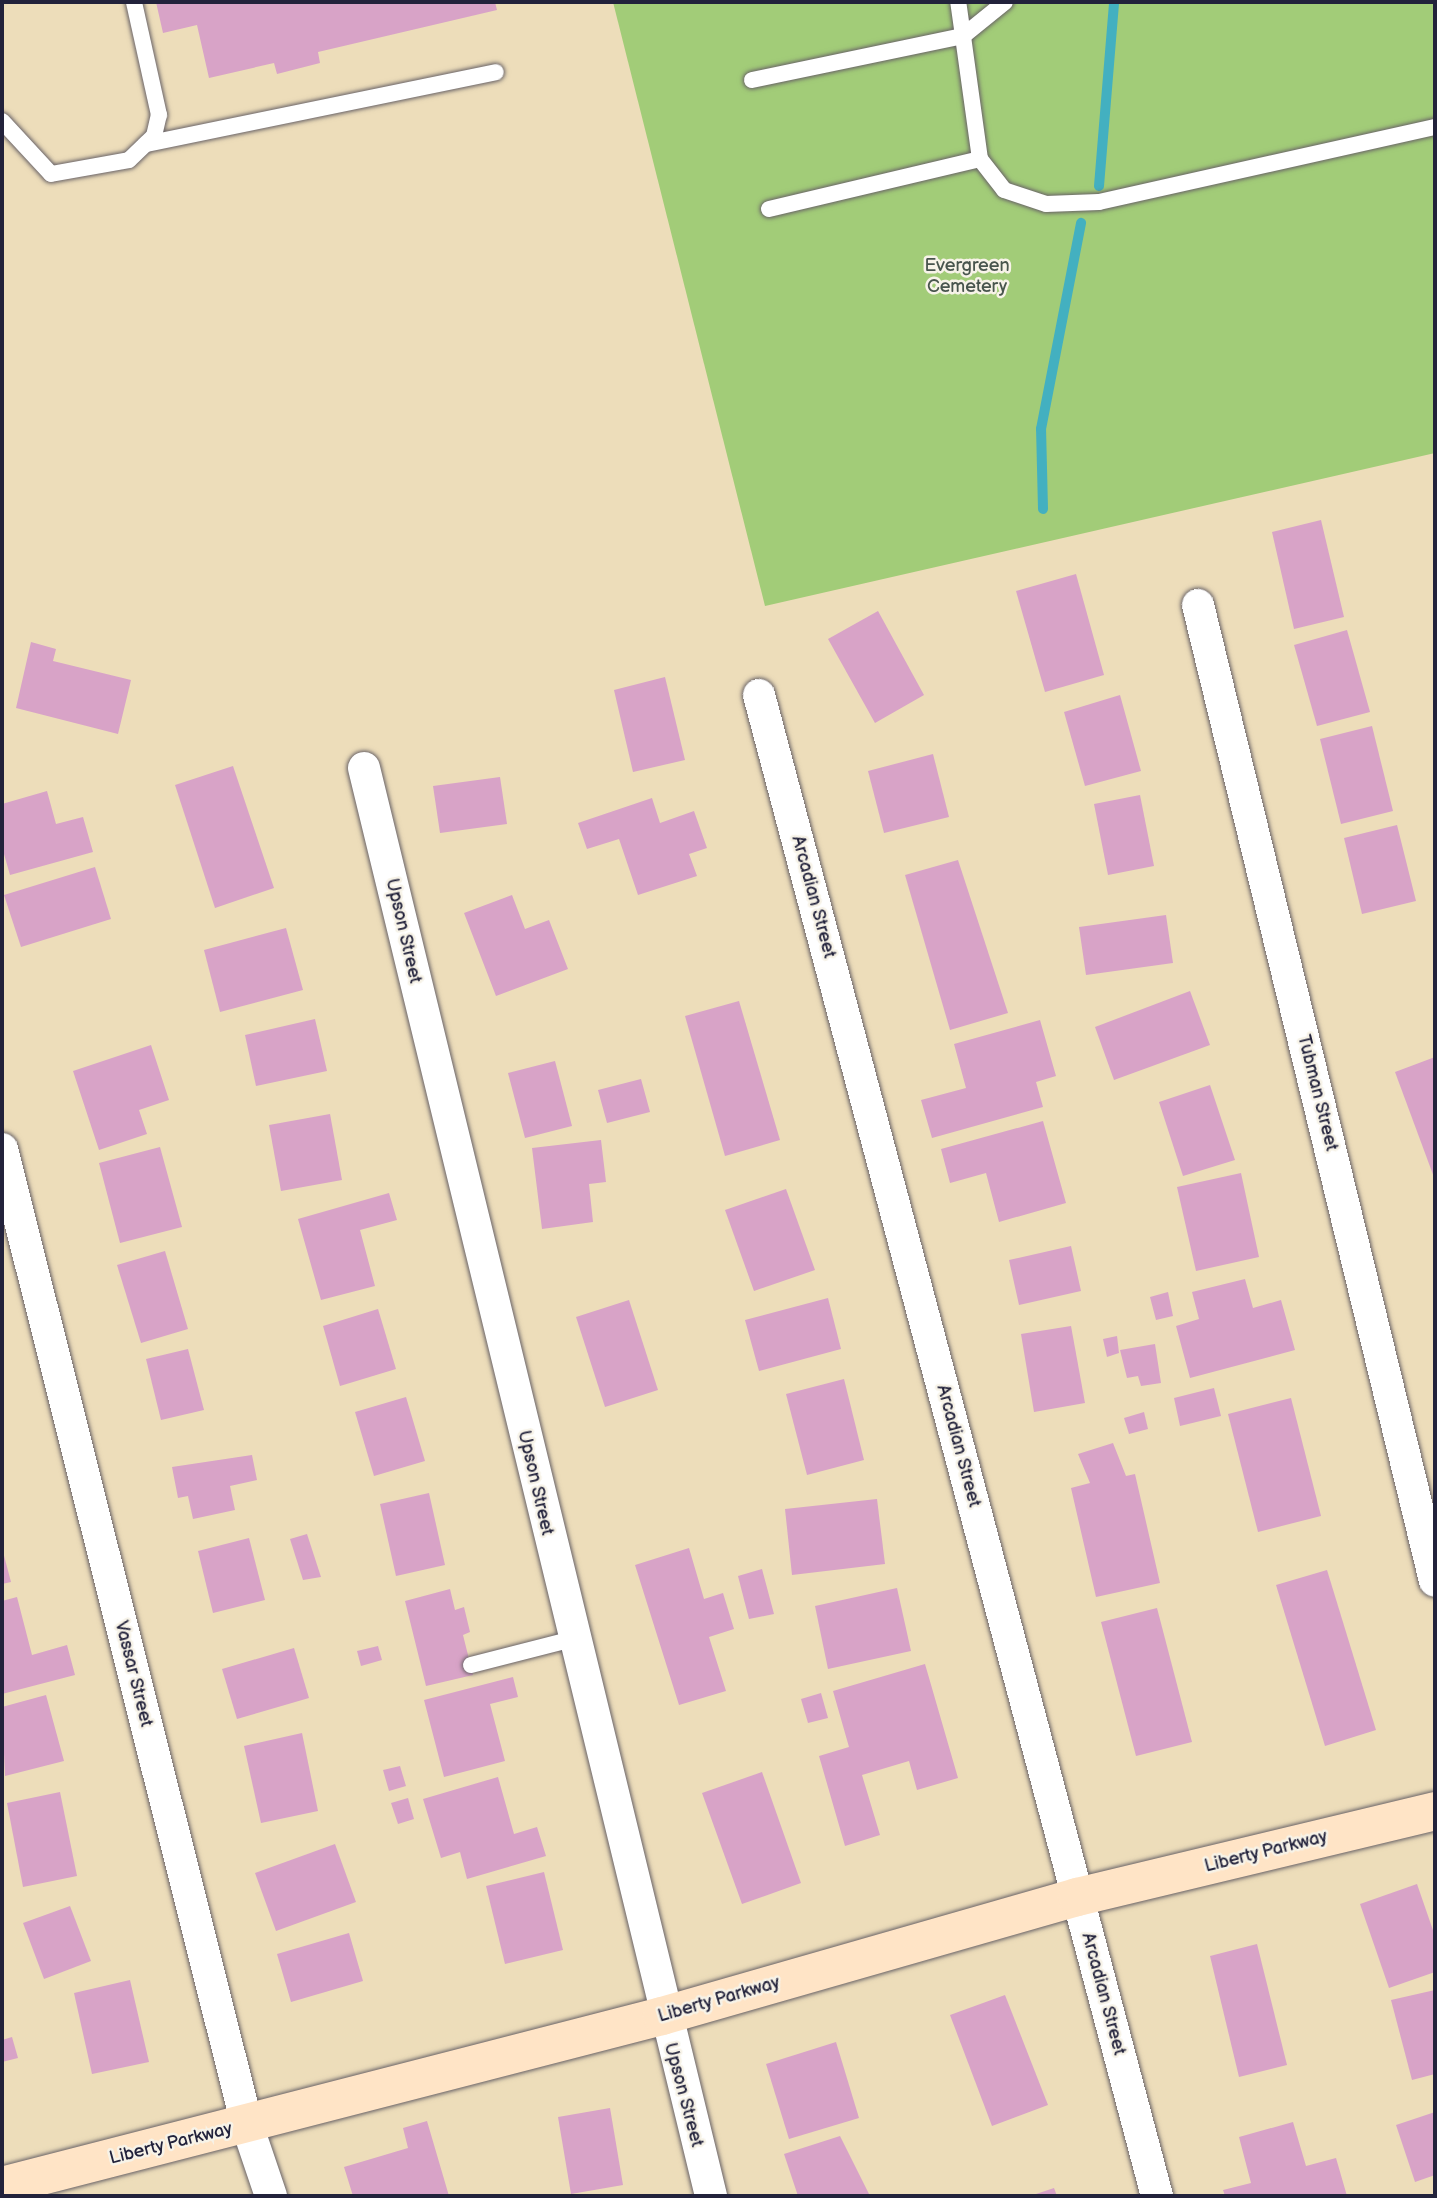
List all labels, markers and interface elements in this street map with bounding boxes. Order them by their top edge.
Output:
park label: Evergreen Cemetery [924,256,1010,298]
street label: Arcadian Street [786,833,840,961]
street label: Upson Street [380,876,426,986]
street label: Tubman Street [1292,1033,1342,1153]
street label: Arcadian Street [931,1382,985,1510]
street label: Upson Street [512,1428,558,1538]
street label: Vassar Street [109,1619,157,1729]
street label: Liberty Parkway [1202,1826,1330,1878]
street label: Arcadian Street [1076,1930,1130,2058]
street label: Liberty Parkway [655,1972,783,2028]
street label: Upson Street [659,2040,707,2150]
street label: Liberty Parkway [107,2118,235,2170]

